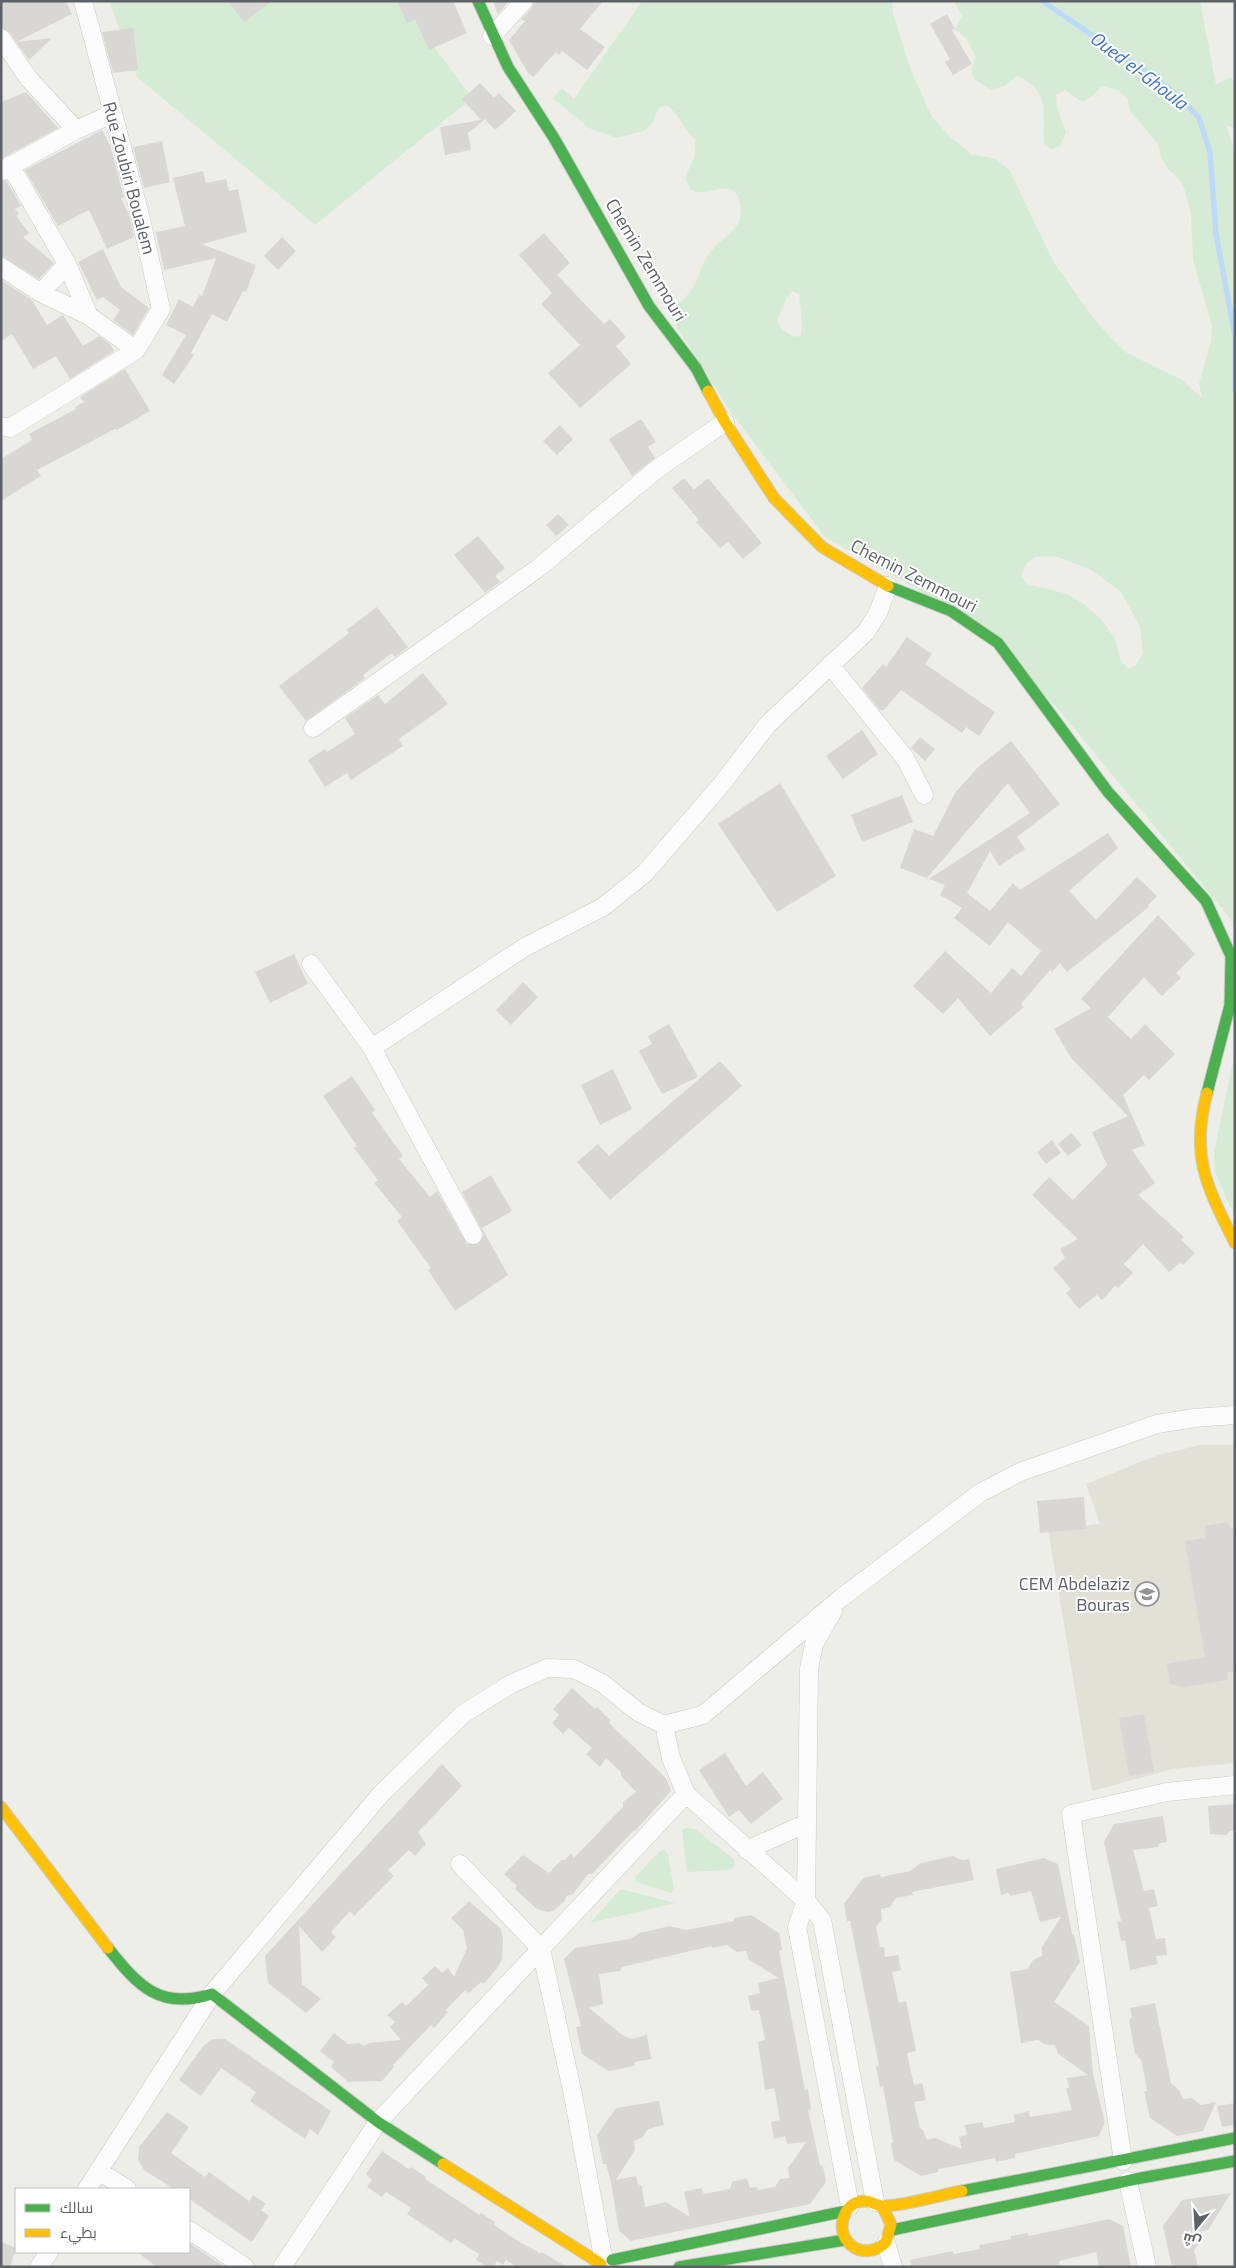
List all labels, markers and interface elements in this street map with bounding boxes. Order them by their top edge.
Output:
water label: Oued el-Ghoula [1084,23,1196,117]
street label: Rue Zoubiri Boualem [96,98,163,257]
street label: Chemin Zemmouri [599,193,694,326]
street label: Chemin Zemmouri [846,532,982,619]
place label: CEM Abdelaziz Bouras [1019,1570,1130,1618]
school or university icon: CEM Abdelaziz Bouras [1134,1581,1160,1607]
legend [15,2188,190,2253]
text: سالك [60,2196,93,2219]
north arrow [1171,2203,1221,2253]
text: بطيء [60,2221,97,2245]
text: ش [1180,2228,1204,2254]

